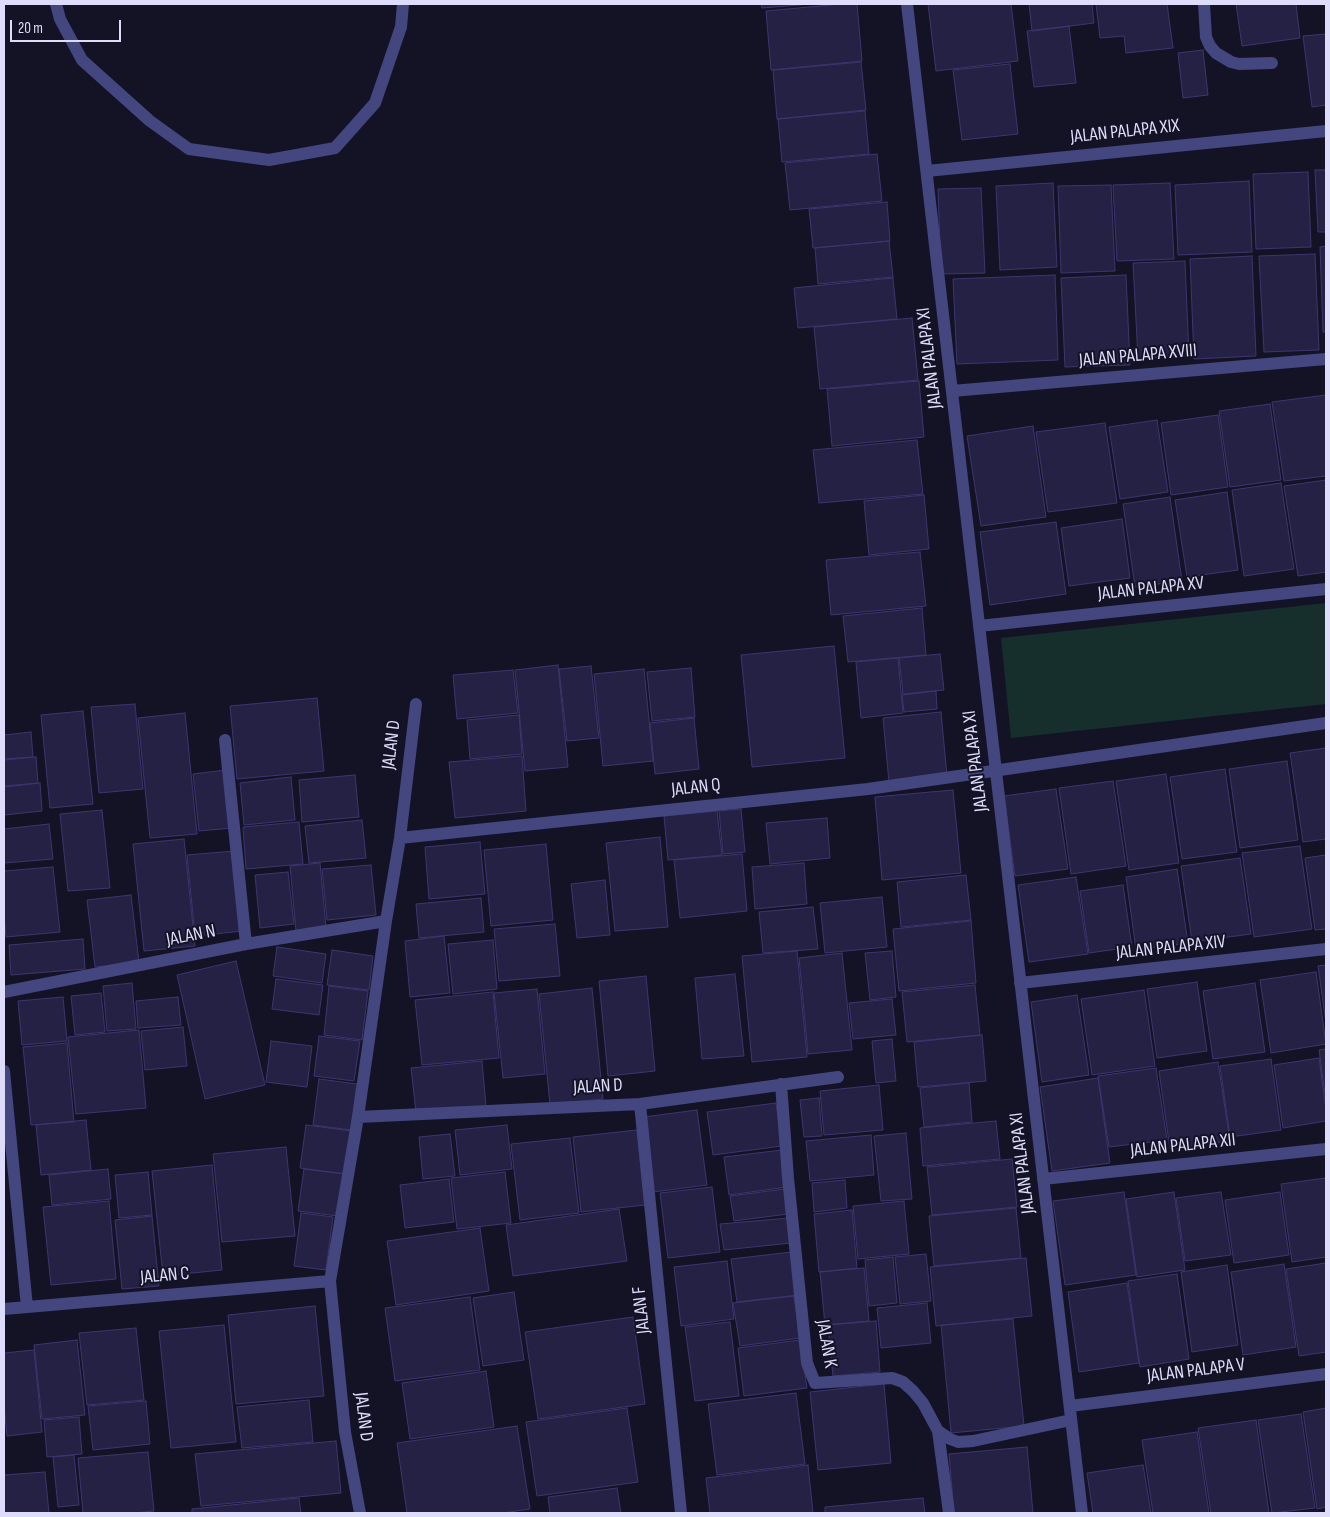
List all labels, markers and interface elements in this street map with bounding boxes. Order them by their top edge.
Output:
scale bar [12,10,124,42]
text: 20 m [18,19,43,38]
street label: JALAN PALAPA XIX [1069,115,1181,149]
street label: JALAN PALAPA XI [912,306,948,410]
street label: JALAN PALAPA XVIII [1078,339,1198,373]
street label: JALAN PALAPA XV [1097,572,1205,606]
street label: JALAN PALAPA XI [958,709,994,813]
street label: JALAN D [378,719,406,771]
street label: JALAN Q [670,774,722,802]
street label: JALAN N [164,920,218,952]
street label: JALAN PALAPA XIV [1115,931,1227,965]
street label: JALAN D [573,1074,623,1100]
street label: JALAN PALAPA XI [1005,1111,1041,1215]
street label: JALAN PALAPA XII [1129,1129,1237,1163]
street label: JALAN C [139,1262,191,1290]
street label: JALAN F [628,1285,656,1335]
street label: JALAN K [811,1318,841,1370]
street label: JALAN PALAPA V [1146,1354,1246,1388]
street label: JALAN D [349,1391,377,1443]

